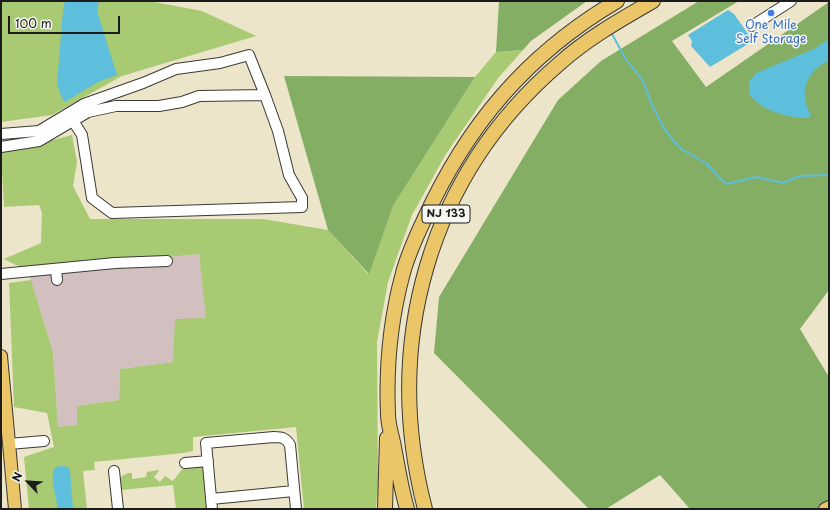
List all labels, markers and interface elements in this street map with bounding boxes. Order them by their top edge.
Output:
scale bar [10,8,122,34]
marker: One Mile Self Storage [766,8,776,18]
text: 100 m [15,14,52,32]
place label: One Mile Self Storage [736,19,806,47]
road number: NJ 133 [422,205,470,223]
north arrow [8,462,48,502]
text: N [7,469,26,484]

